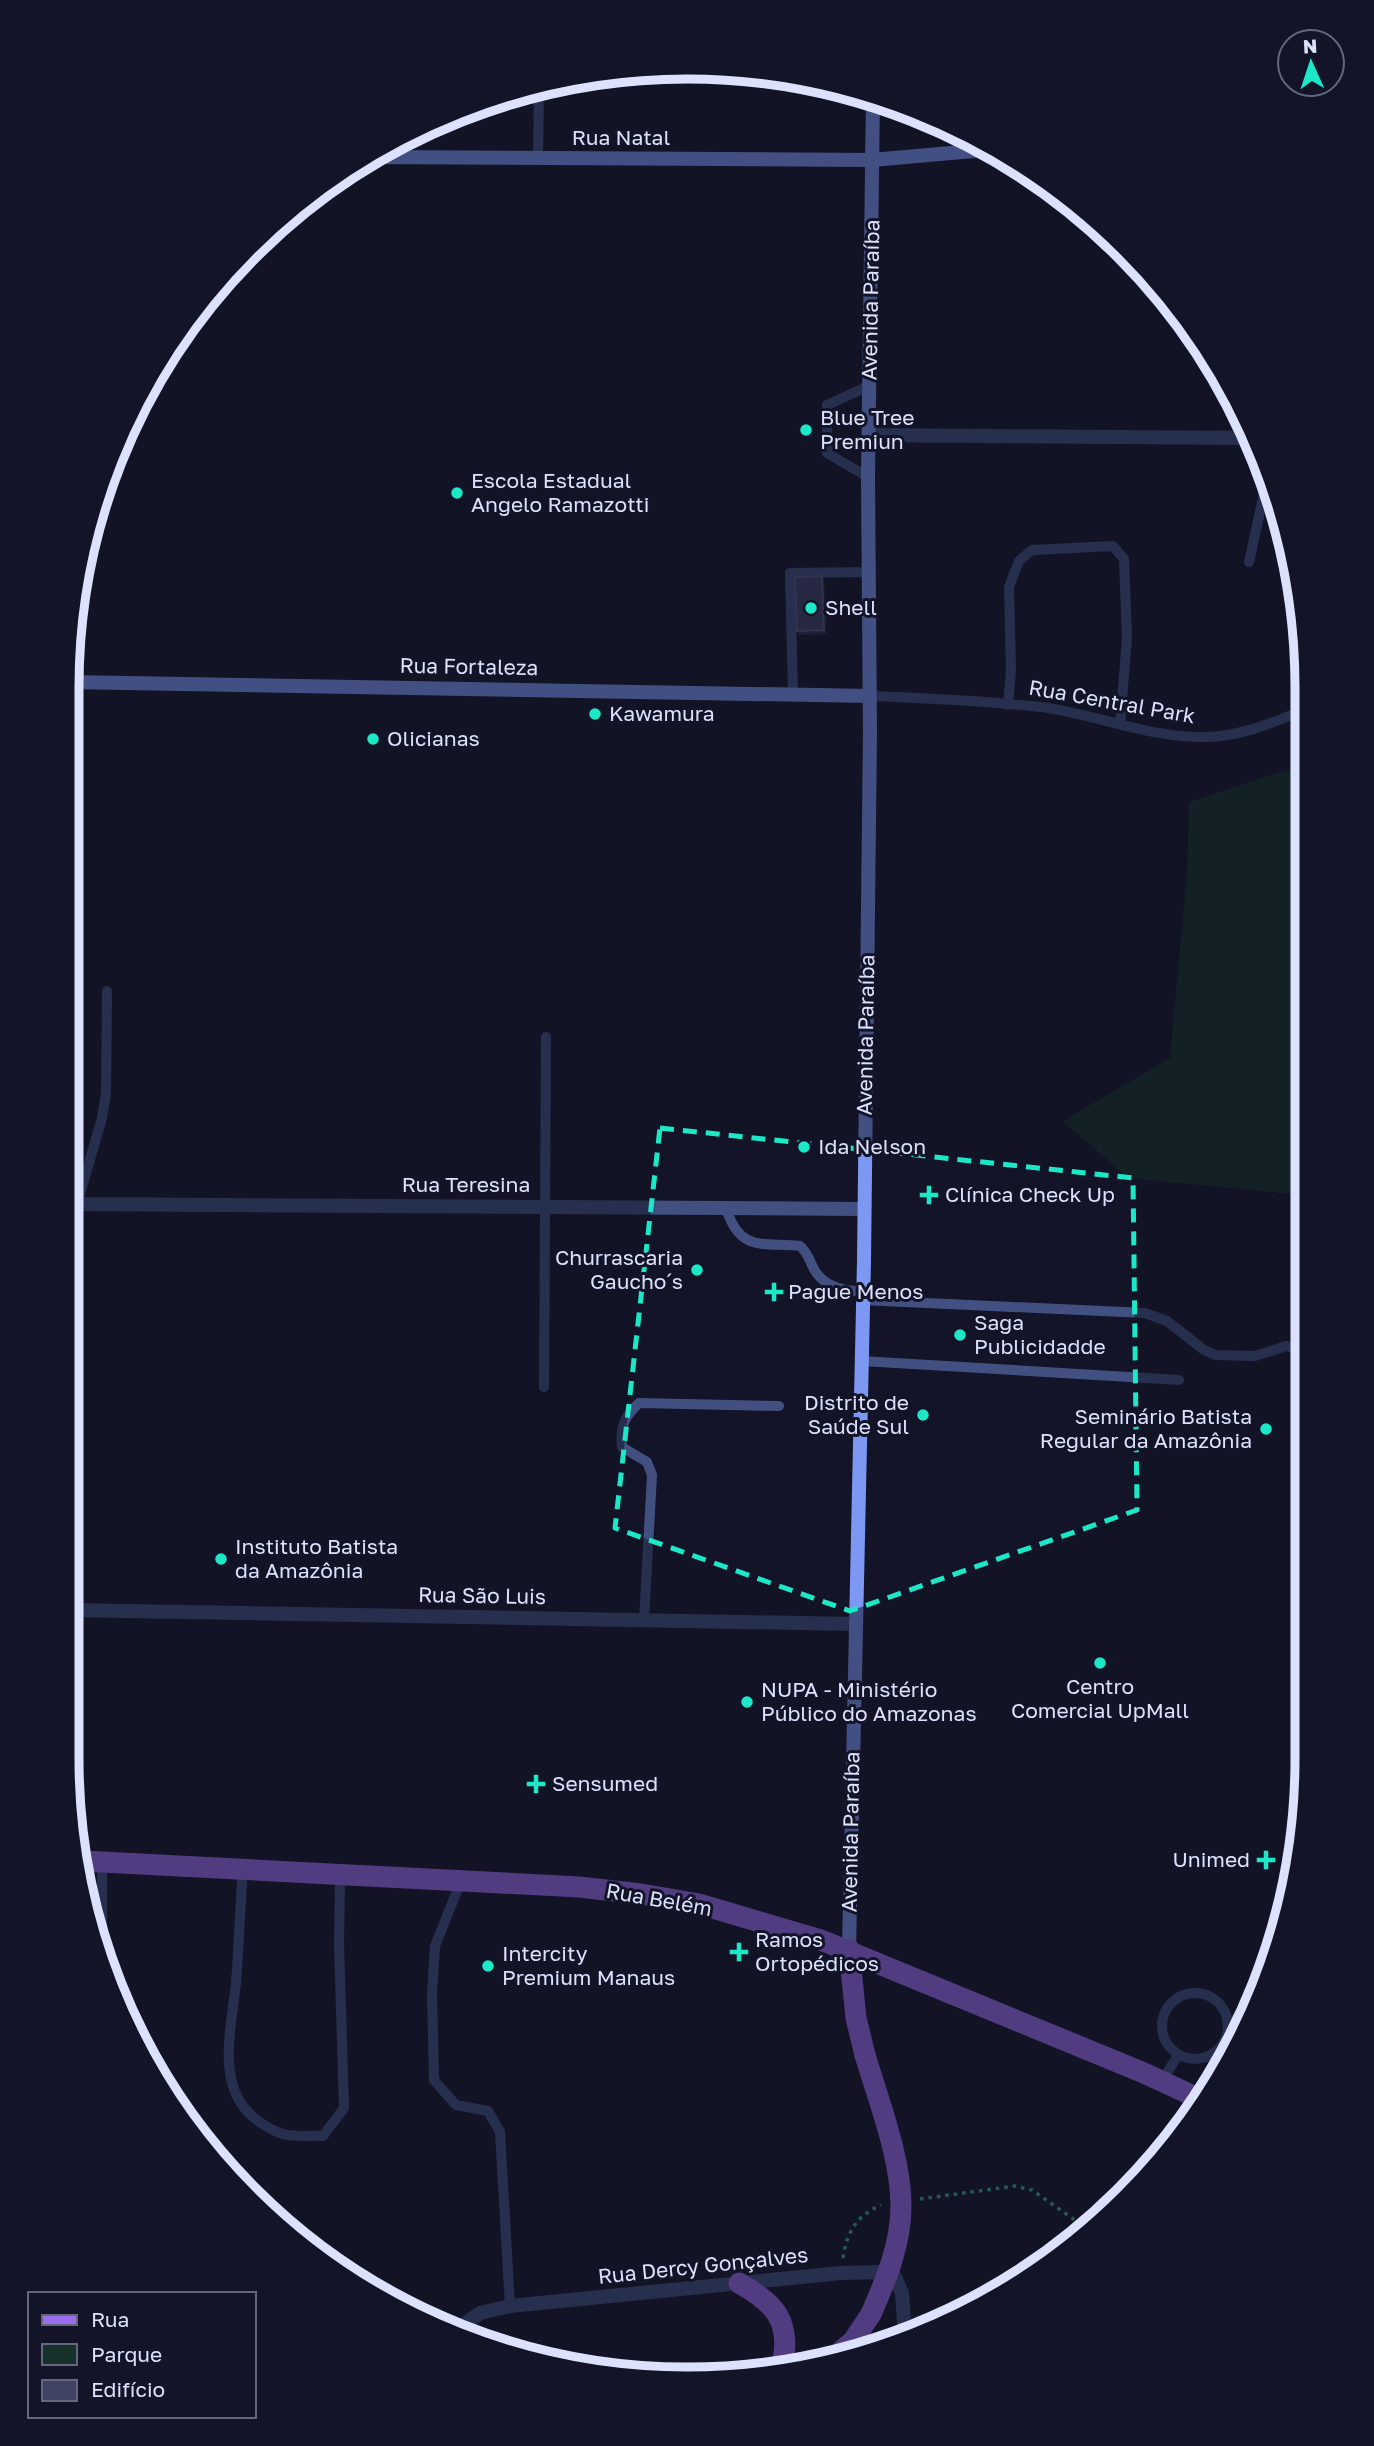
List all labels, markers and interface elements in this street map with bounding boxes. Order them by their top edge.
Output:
north arrow [1276,28,1346,98]
text: N [1302,34,1318,57]
street label: Rua Natal [572,124,670,150]
street label: Avenida Paraíba [856,219,884,381]
place label: Blue Tree Premiun [820,404,914,454]
marker: Blue Tree Premiun [798,422,814,438]
place label: Escola Estadual Angelo Ramazotti [471,467,649,517]
marker: Escola Estadual Angelo Ramazotti [449,485,465,501]
place label: Shell [825,594,877,620]
marker: Shell [803,600,819,616]
street label: Rua Fortaleza [399,652,539,680]
street label: Rua Central Park [1027,674,1198,728]
place label: Kawamura [609,700,715,726]
marker: Kawamura [587,706,603,722]
place label: Olicianas [387,725,480,751]
marker: Olicianas [365,731,381,747]
street label: Avenida Paraíba [851,954,879,1116]
place label: Ida Nelson [818,1133,926,1159]
marker: Ida Nelson [796,1139,812,1155]
street label: Rua Teresina [402,1171,530,1197]
place label: Clínica Check Up [945,1181,1115,1207]
marker: Clínica Check Up [919,1185,939,1205]
place label: Churrascaria Gaucho´s [555,1244,683,1294]
marker: Churrascaria Gaucho´s [689,1262,705,1278]
place label: Pague Menos [788,1278,923,1304]
marker: Pague Menos [766,1284,782,1300]
place label: Saga Publicidadde [974,1309,1106,1359]
marker: Saga Publicidadde [952,1327,968,1343]
place label: Distrito de Saúde Sul [804,1389,909,1439]
place label: Seminário Batista Regular da Amazônia [1040,1403,1252,1453]
marker: Distrito de Saúde Sul [915,1407,931,1423]
marker: Seminário Batista Regular da Amazônia [1258,1421,1274,1437]
place label: Instituto Batista da Amazônia [235,1533,398,1583]
marker: Instituto Batista da Amazônia [213,1551,229,1567]
street label: Rua São Luis [418,1581,546,1609]
marker: Centro Comercial UpMall [1092,1655,1108,1671]
place label: Centro Comercial UpMall [1011,1673,1189,1723]
place label: NUPA - Ministério Público do Amazonas [761,1676,977,1726]
marker: NUPA - Ministério Público do Amazonas [739,1694,755,1710]
street label: Avenida Paraíba [836,1751,864,1913]
place label: Sensumed [552,1770,658,1796]
marker: Sensumed [526,1774,546,1794]
place label: Unimed [1172,1846,1250,1872]
marker: Unimed [1256,1850,1276,1870]
street label: Rua Belém [604,1877,714,1921]
place label: Ramos Ortopédicos [755,1926,879,1976]
place label: Intercity Premium Manaus [502,1940,675,1990]
marker: Ramos Ortopédicos [729,1942,749,1962]
marker: Intercity Premium Manaus [480,1958,496,1974]
street label: Rua Dercy Gonçalves [597,2241,809,2289]
legend [28,2292,256,2418]
text: Rua [91,2306,129,2332]
text: Parque [91,2341,162,2367]
text: Edifício [91,2376,165,2402]

